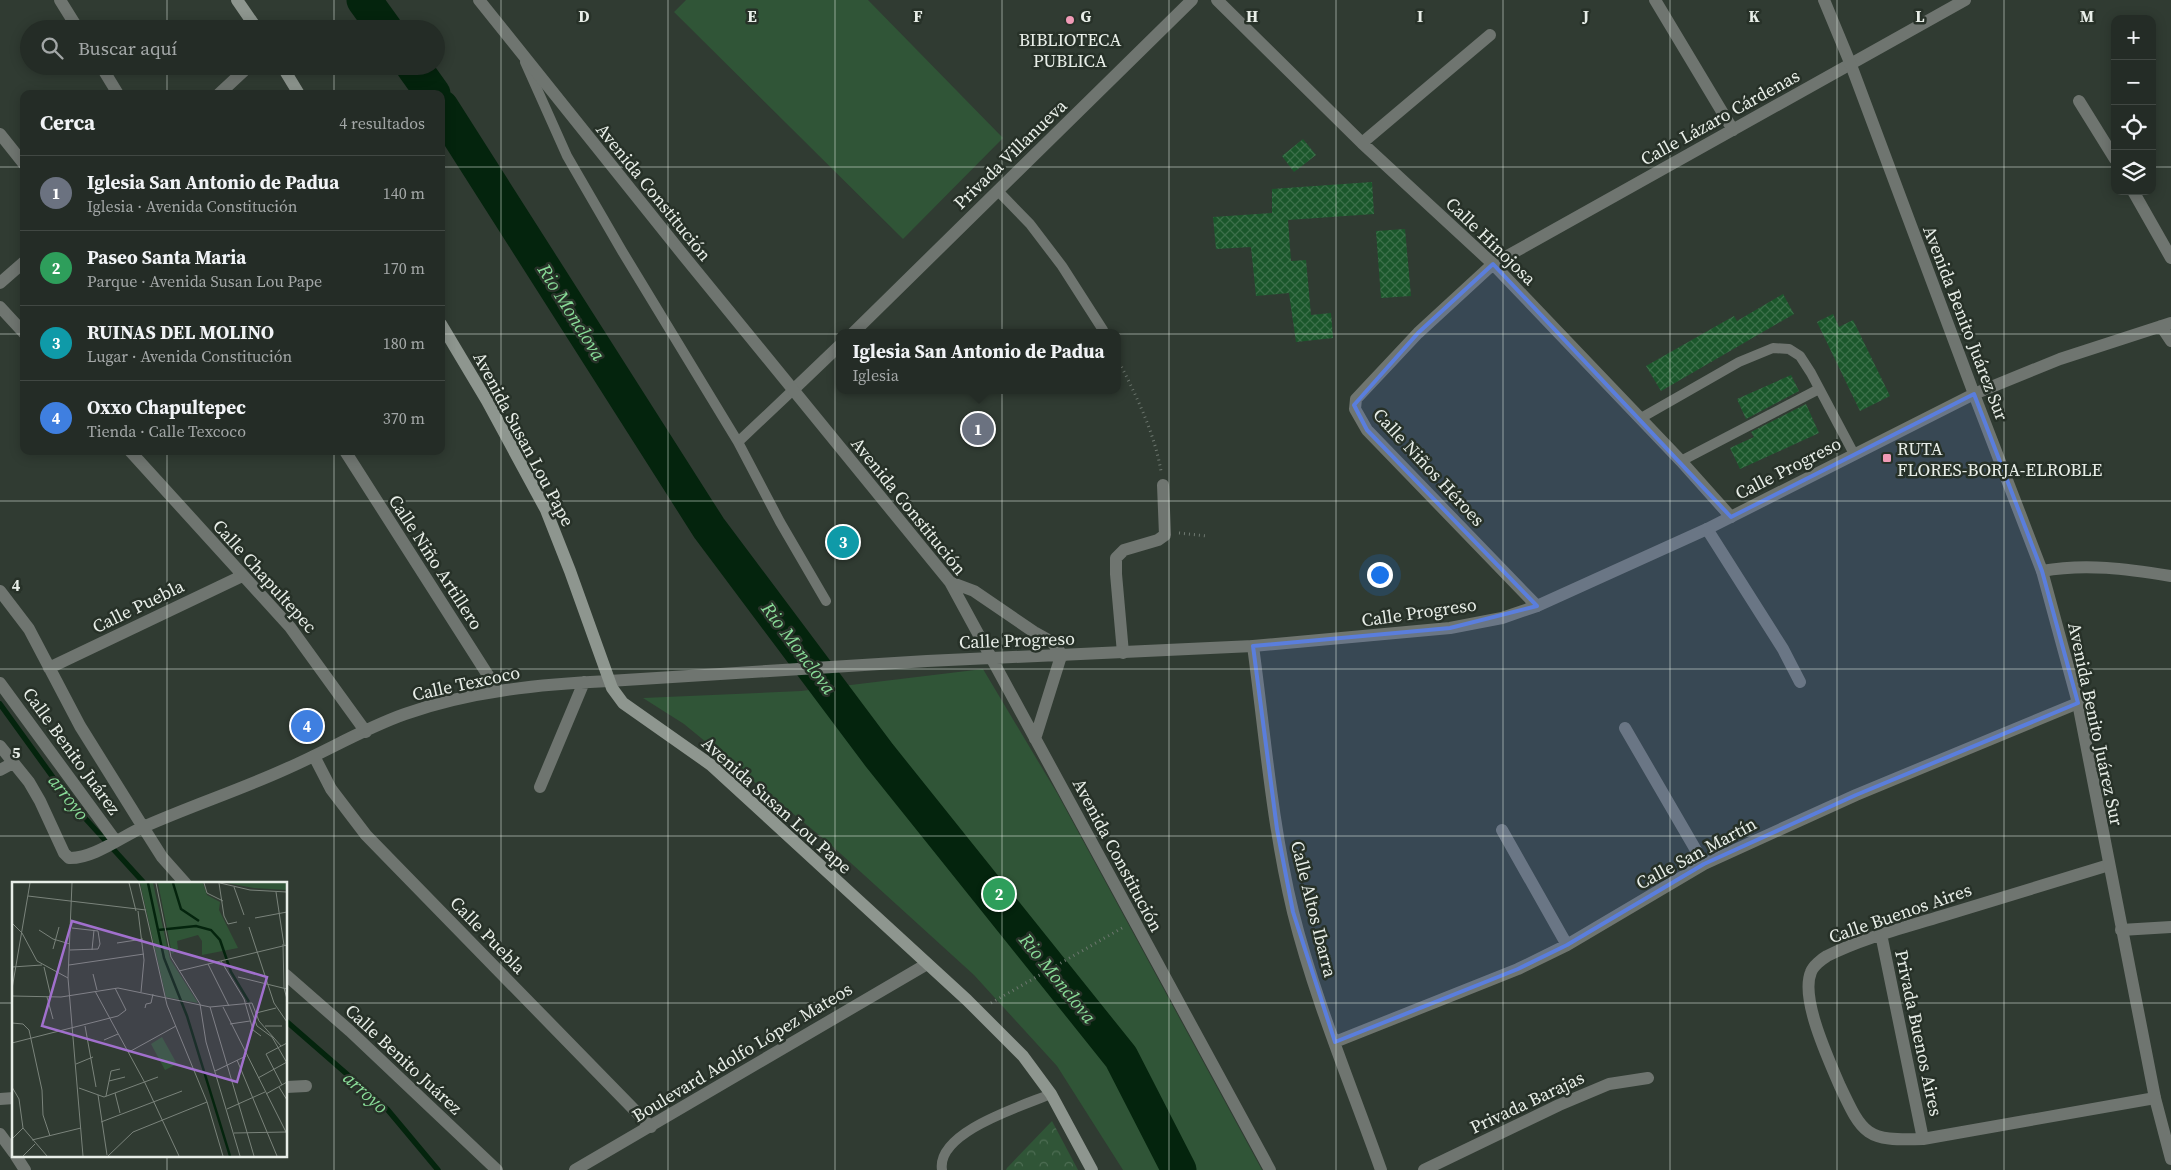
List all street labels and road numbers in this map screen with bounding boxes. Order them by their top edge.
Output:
street label: Calle Lázaro Cárdenas [1636,63,1804,171]
street label: Privada Villanueva [948,93,1073,215]
street label: Avenida Constitución [591,118,717,266]
street label: Calle Hinojosa [1440,191,1542,291]
street label: Avenida Benito Juárez Sur [1917,222,2015,424]
street label: Avenida Susan Lou Pape [467,347,581,531]
street label: Calle Niños Héroes [1368,402,1491,532]
street label: Calle Progreso [1731,430,1845,505]
street label: Avenida Constitución [846,432,972,580]
street label: Calle Niño Artillero [383,490,489,635]
street label: Calle Chapultepec [207,514,323,638]
street label: Calle Puebla [88,573,189,639]
street label: Calle Progreso [1360,592,1478,632]
street label: Avenida Benito Juárez Sur [2062,620,2130,828]
street label: Calle Progreso [959,625,1076,655]
street label: Calle Texcoco [410,659,522,707]
street label: Calle Benito Juárez [17,682,127,820]
street label: Avenida Susan Lou Pape [696,731,858,879]
street label: Avenida Constitución [1067,774,1169,936]
street label: Calle San Martín [1631,811,1761,895]
street label: Calle Altos Ibarra [1285,838,1343,981]
street label: Calle Buenos Aires [1825,877,1975,949]
street label: Calle Puebla [445,891,532,980]
street label: Privada Buenos Aires [1889,948,1949,1119]
street label: Boulevard Adolfo López Mateos [627,976,857,1128]
street label: Calle Benito Juárez [340,998,468,1120]
street label: Privada Barajas [1466,1065,1588,1139]

